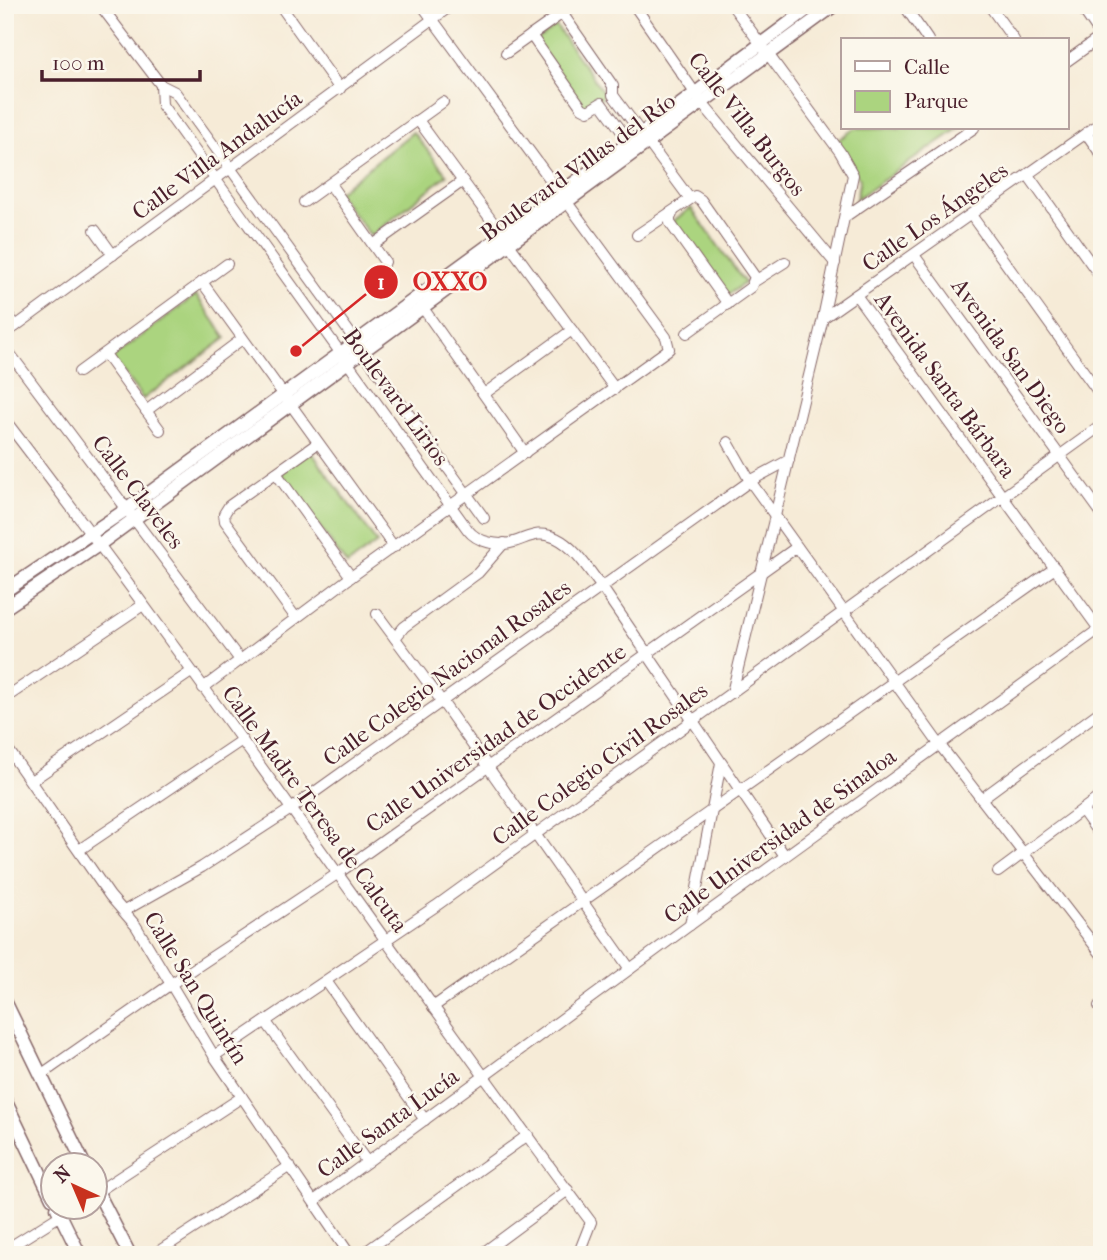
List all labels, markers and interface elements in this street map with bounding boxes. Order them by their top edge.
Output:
scale bar [42,38,200,82]
legend [841,38,1068,130]
street label: Calle Villa Burgos [682,47,812,201]
text: 100 m [52,51,105,75]
text: Calle [904,55,950,79]
street label: Calle Villa Andalucía [127,84,307,226]
street label: Boulevard Villas del Río [475,87,681,247]
text: Parque [904,89,968,113]
street label: Calle Los Ángeles [857,157,1013,277]
callout: OXXO [364,259,502,304]
text: OXXO [413,268,487,296]
text: 1 [377,270,385,294]
street label: Avenida San Diego [945,272,1076,439]
street label: Avenida Santa Bárbara [868,286,1022,483]
street label: Boulevard Lirios [337,323,455,471]
street label: Calle Claveles [86,430,190,554]
street label: Calle Colegio Nacional Rosales [318,574,576,772]
street label: Calle Universidad de Occidente [361,638,631,838]
street label: Calle Colegio Civil Rosales [487,677,713,851]
street label: Calle Madre Teresa de Calcuta [216,680,414,938]
street label: Calle Universidad de Sinaloa [659,742,902,929]
street label: Calle San Quintín [138,907,254,1070]
street label: Calle Santa Lucía [312,1062,465,1184]
north arrow [38,1152,108,1222]
text: N [50,1161,76,1187]

